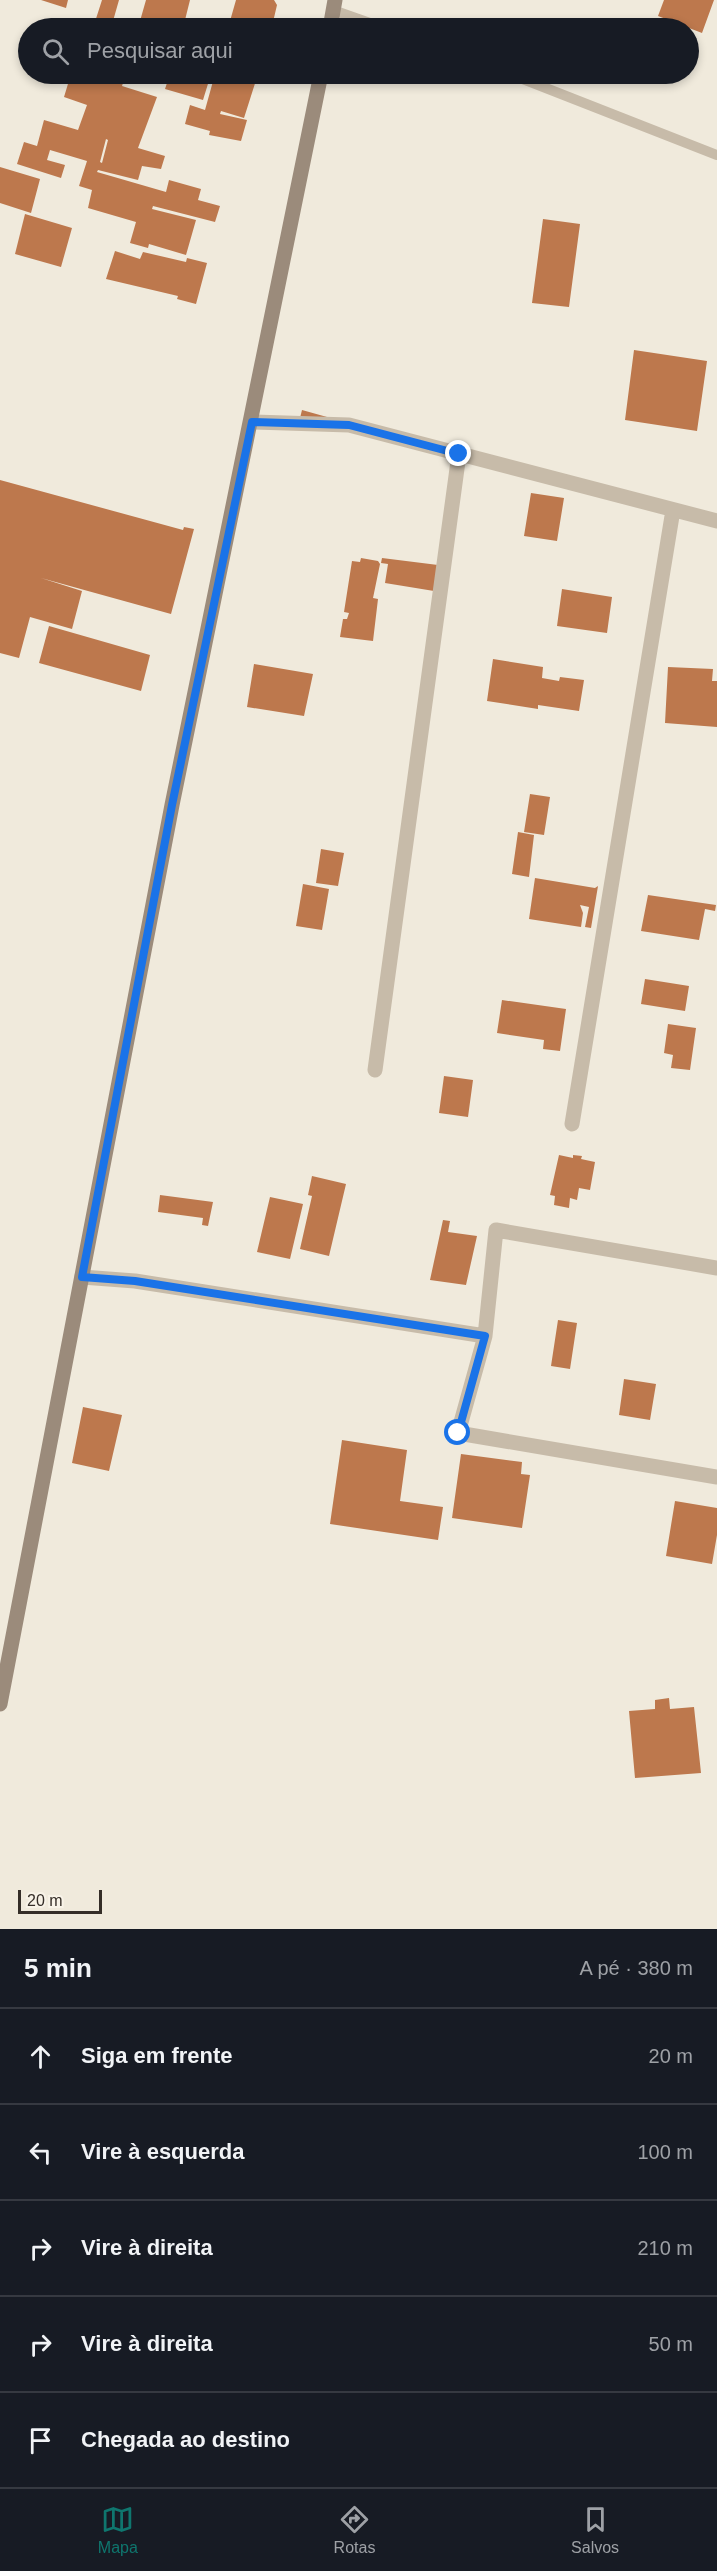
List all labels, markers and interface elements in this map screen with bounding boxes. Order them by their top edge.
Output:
search box [18,18,699,84]
icon: search [39,35,72,68]
text: Pesquisar aqui [87,38,233,63]
route end [445,440,471,466]
route start [444,1419,470,1445]
scale bar [18,1887,102,1914]
text: 20 m [27,1892,63,1909]
text: 5 min [24,1953,92,1983]
text: A pé · 380 m [580,1957,693,1979]
icon: ahead [24,2040,57,2073]
text: Siga em frente [81,2043,233,2068]
text: 20 m [649,2045,693,2067]
icon: left [24,2136,57,2169]
text: Vire à esquerda [81,2139,244,2164]
text: 100 m [637,2141,693,2163]
icon: right [24,2232,57,2265]
text: Vire à direita [81,2235,213,2260]
text: 210 m [637,2237,693,2259]
icon: right [24,2328,57,2361]
text: Vire à direita [81,2331,213,2356]
text: 50 m [649,2333,693,2355]
icon: arrive [24,2424,57,2457]
text: Chegada ao destino [81,2427,290,2452]
tab: Mapa [98,2503,138,2557]
tab: Rotas [334,2503,375,2557]
tab: Salvos [571,2503,619,2557]

